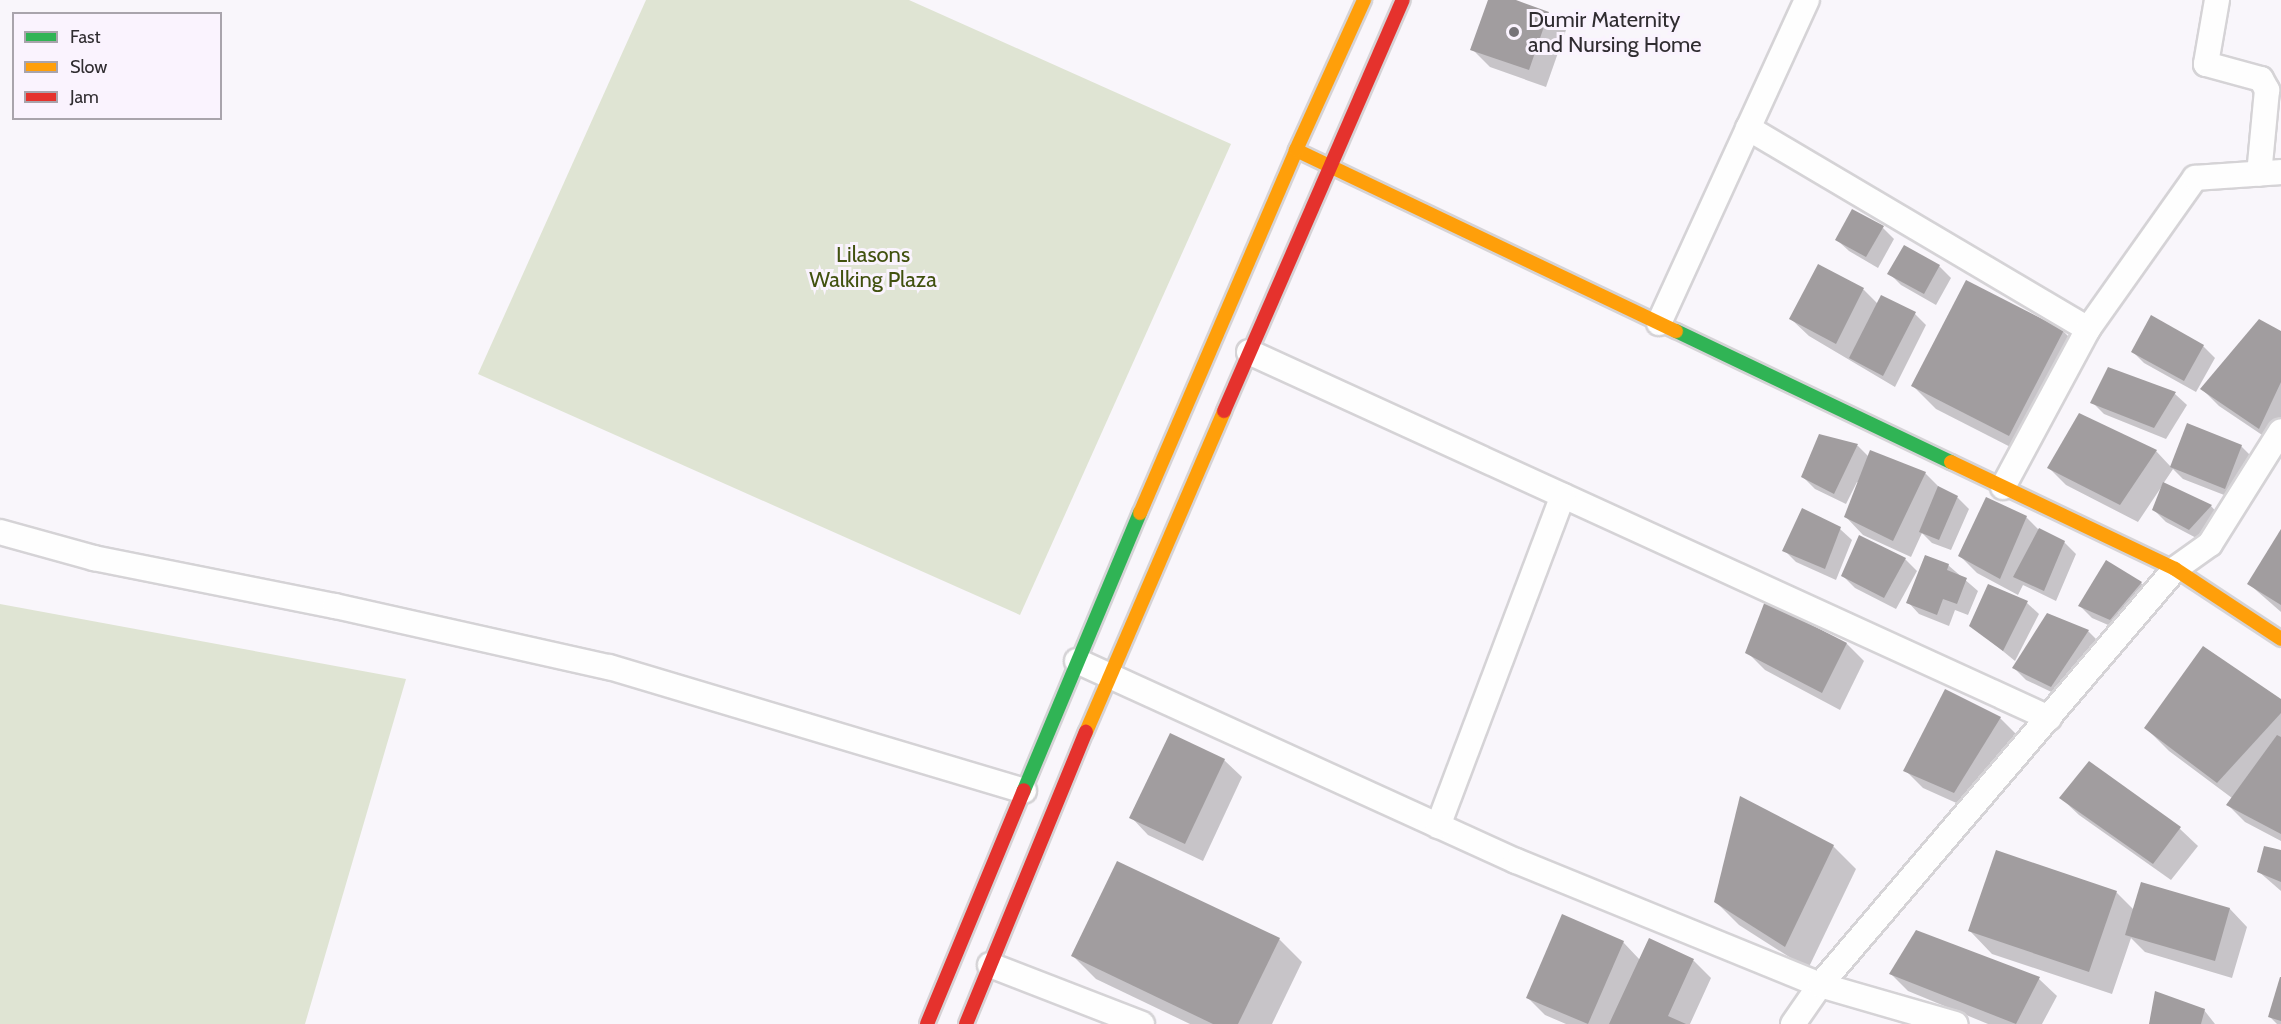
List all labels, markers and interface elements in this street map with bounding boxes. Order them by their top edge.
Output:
place label: Dumir Maternity and Nursing Home [1528,6,1702,57]
legend [12,12,222,120]
marker: Dumir Maternity and Nursing Home [1505,23,1523,41]
text: Fast [70,26,101,48]
text: Slow [70,56,107,78]
text: Jam [70,86,99,108]
park label: Lilasons Walking Plaza [809,241,937,292]

